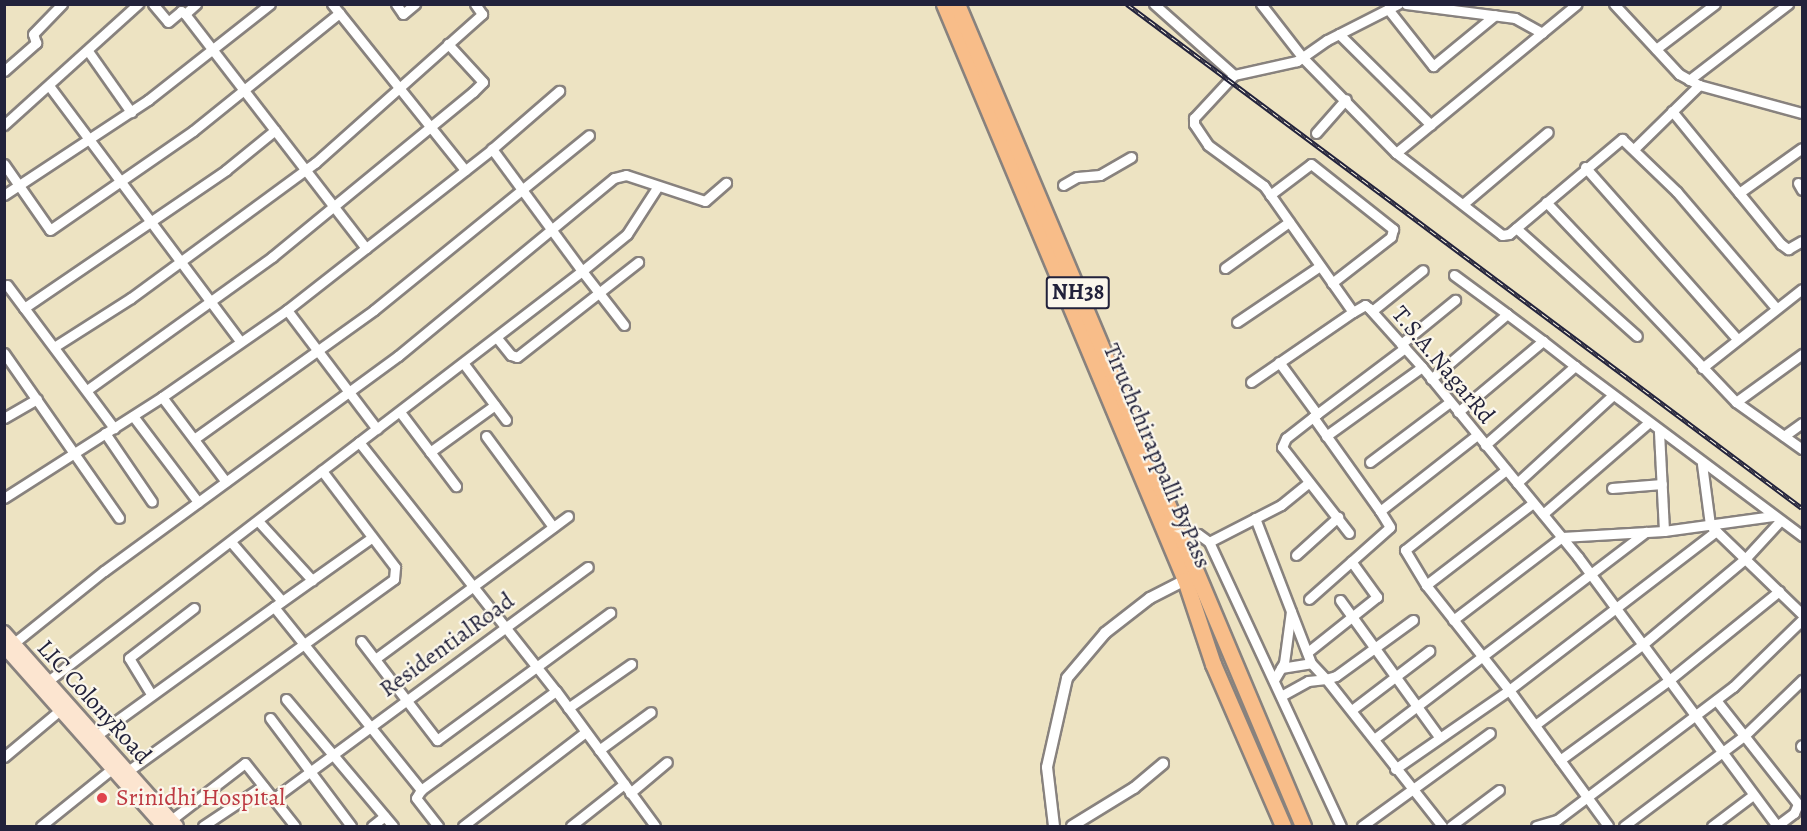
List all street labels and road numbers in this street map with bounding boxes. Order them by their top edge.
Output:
road number: NH38 [1045,274,1111,312]
street label: T.S.A.NagarRd [1385,300,1501,430]
street label: Tiruchchirappalli ByPass [1097,339,1217,573]
street label: ResidentialRoad [374,586,520,704]
street label: LIC ColonyRoad [31,634,157,770]

